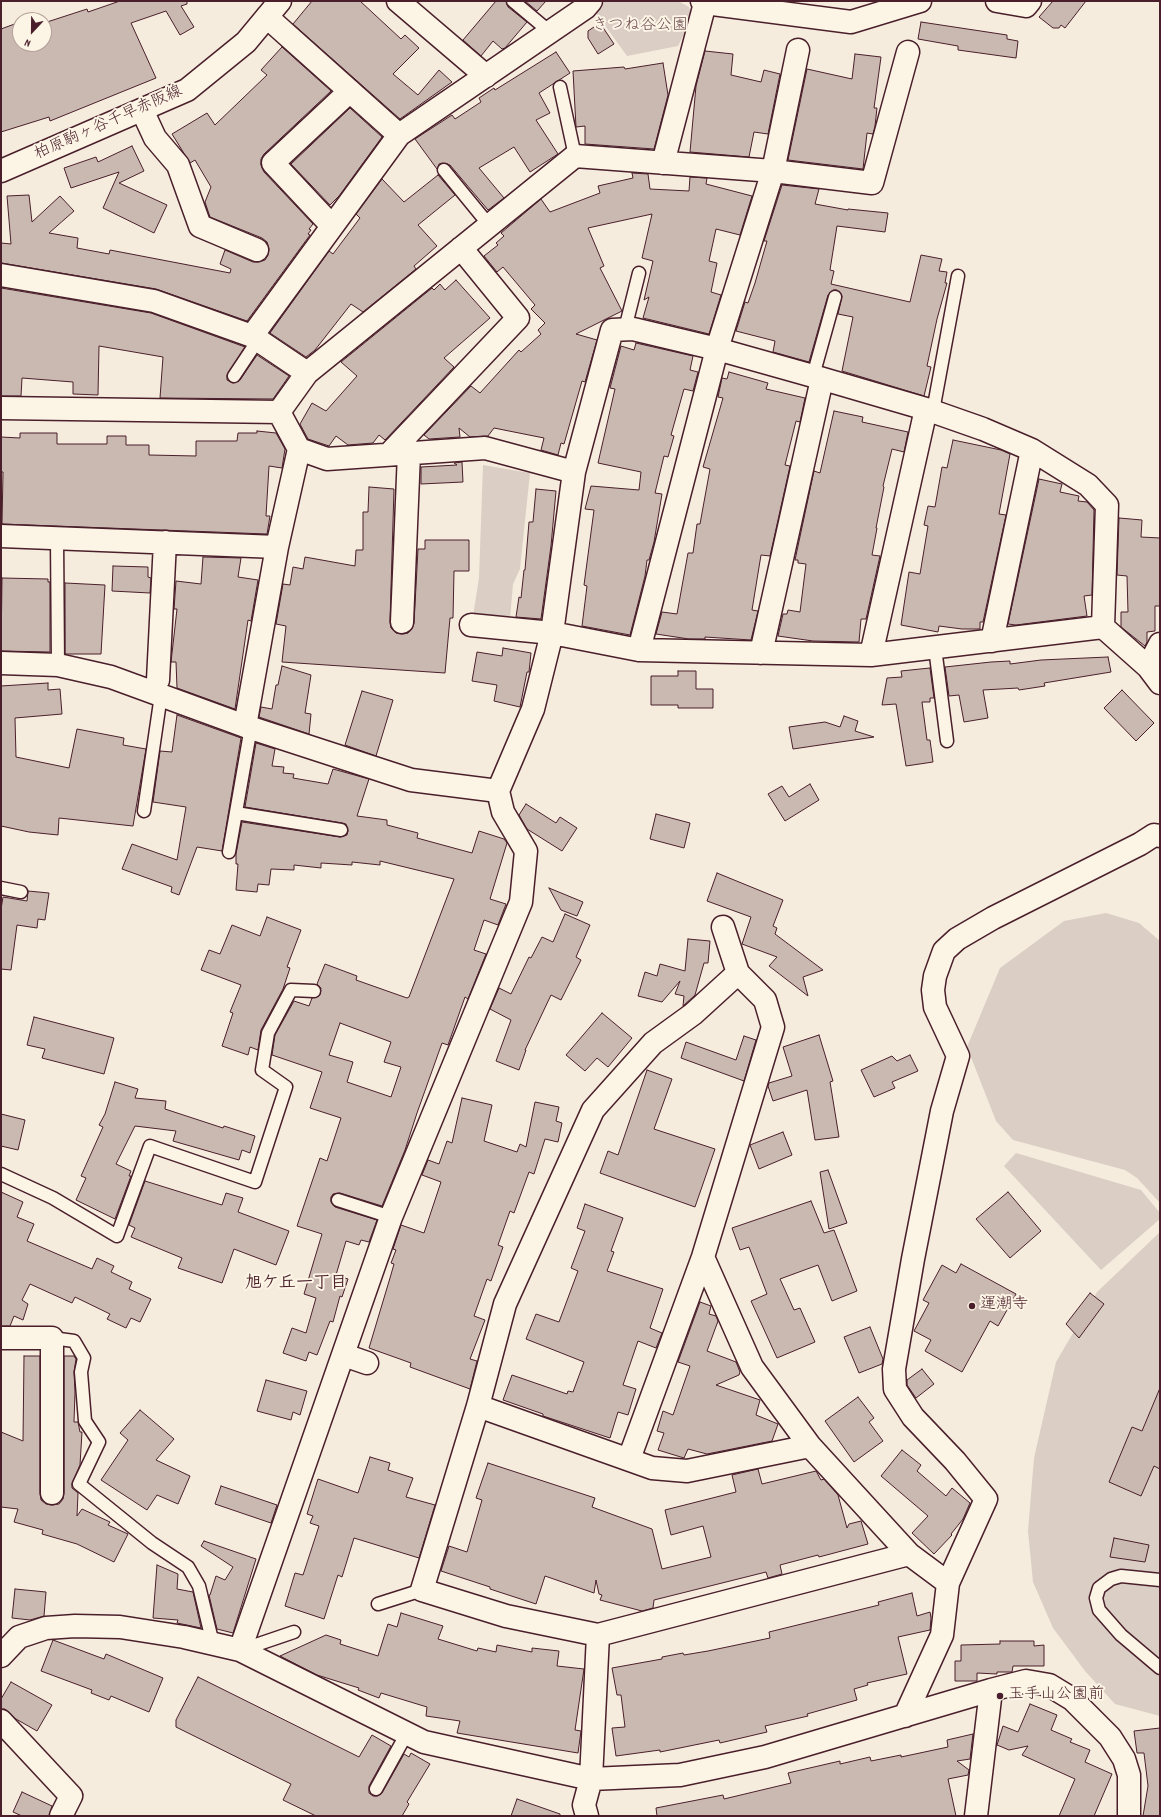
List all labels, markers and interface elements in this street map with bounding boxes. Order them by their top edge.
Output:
north arrow [12,12,52,52]
park label: きつね谷公園 [592,17,688,37]
text: N [22,34,33,51]
street label: 柏原駒ヶ谷千早赤阪線 [32,83,186,165]
district label: 旭ケ丘一丁目 [245,1275,347,1295]
place label: 運潮寺 [980,1296,1028,1316]
marker: 運潮寺 [967,1301,977,1311]
place label: 玉手山公園前 [1008,1686,1104,1706]
marker: 玉手山公園前 [995,1691,1005,1701]

